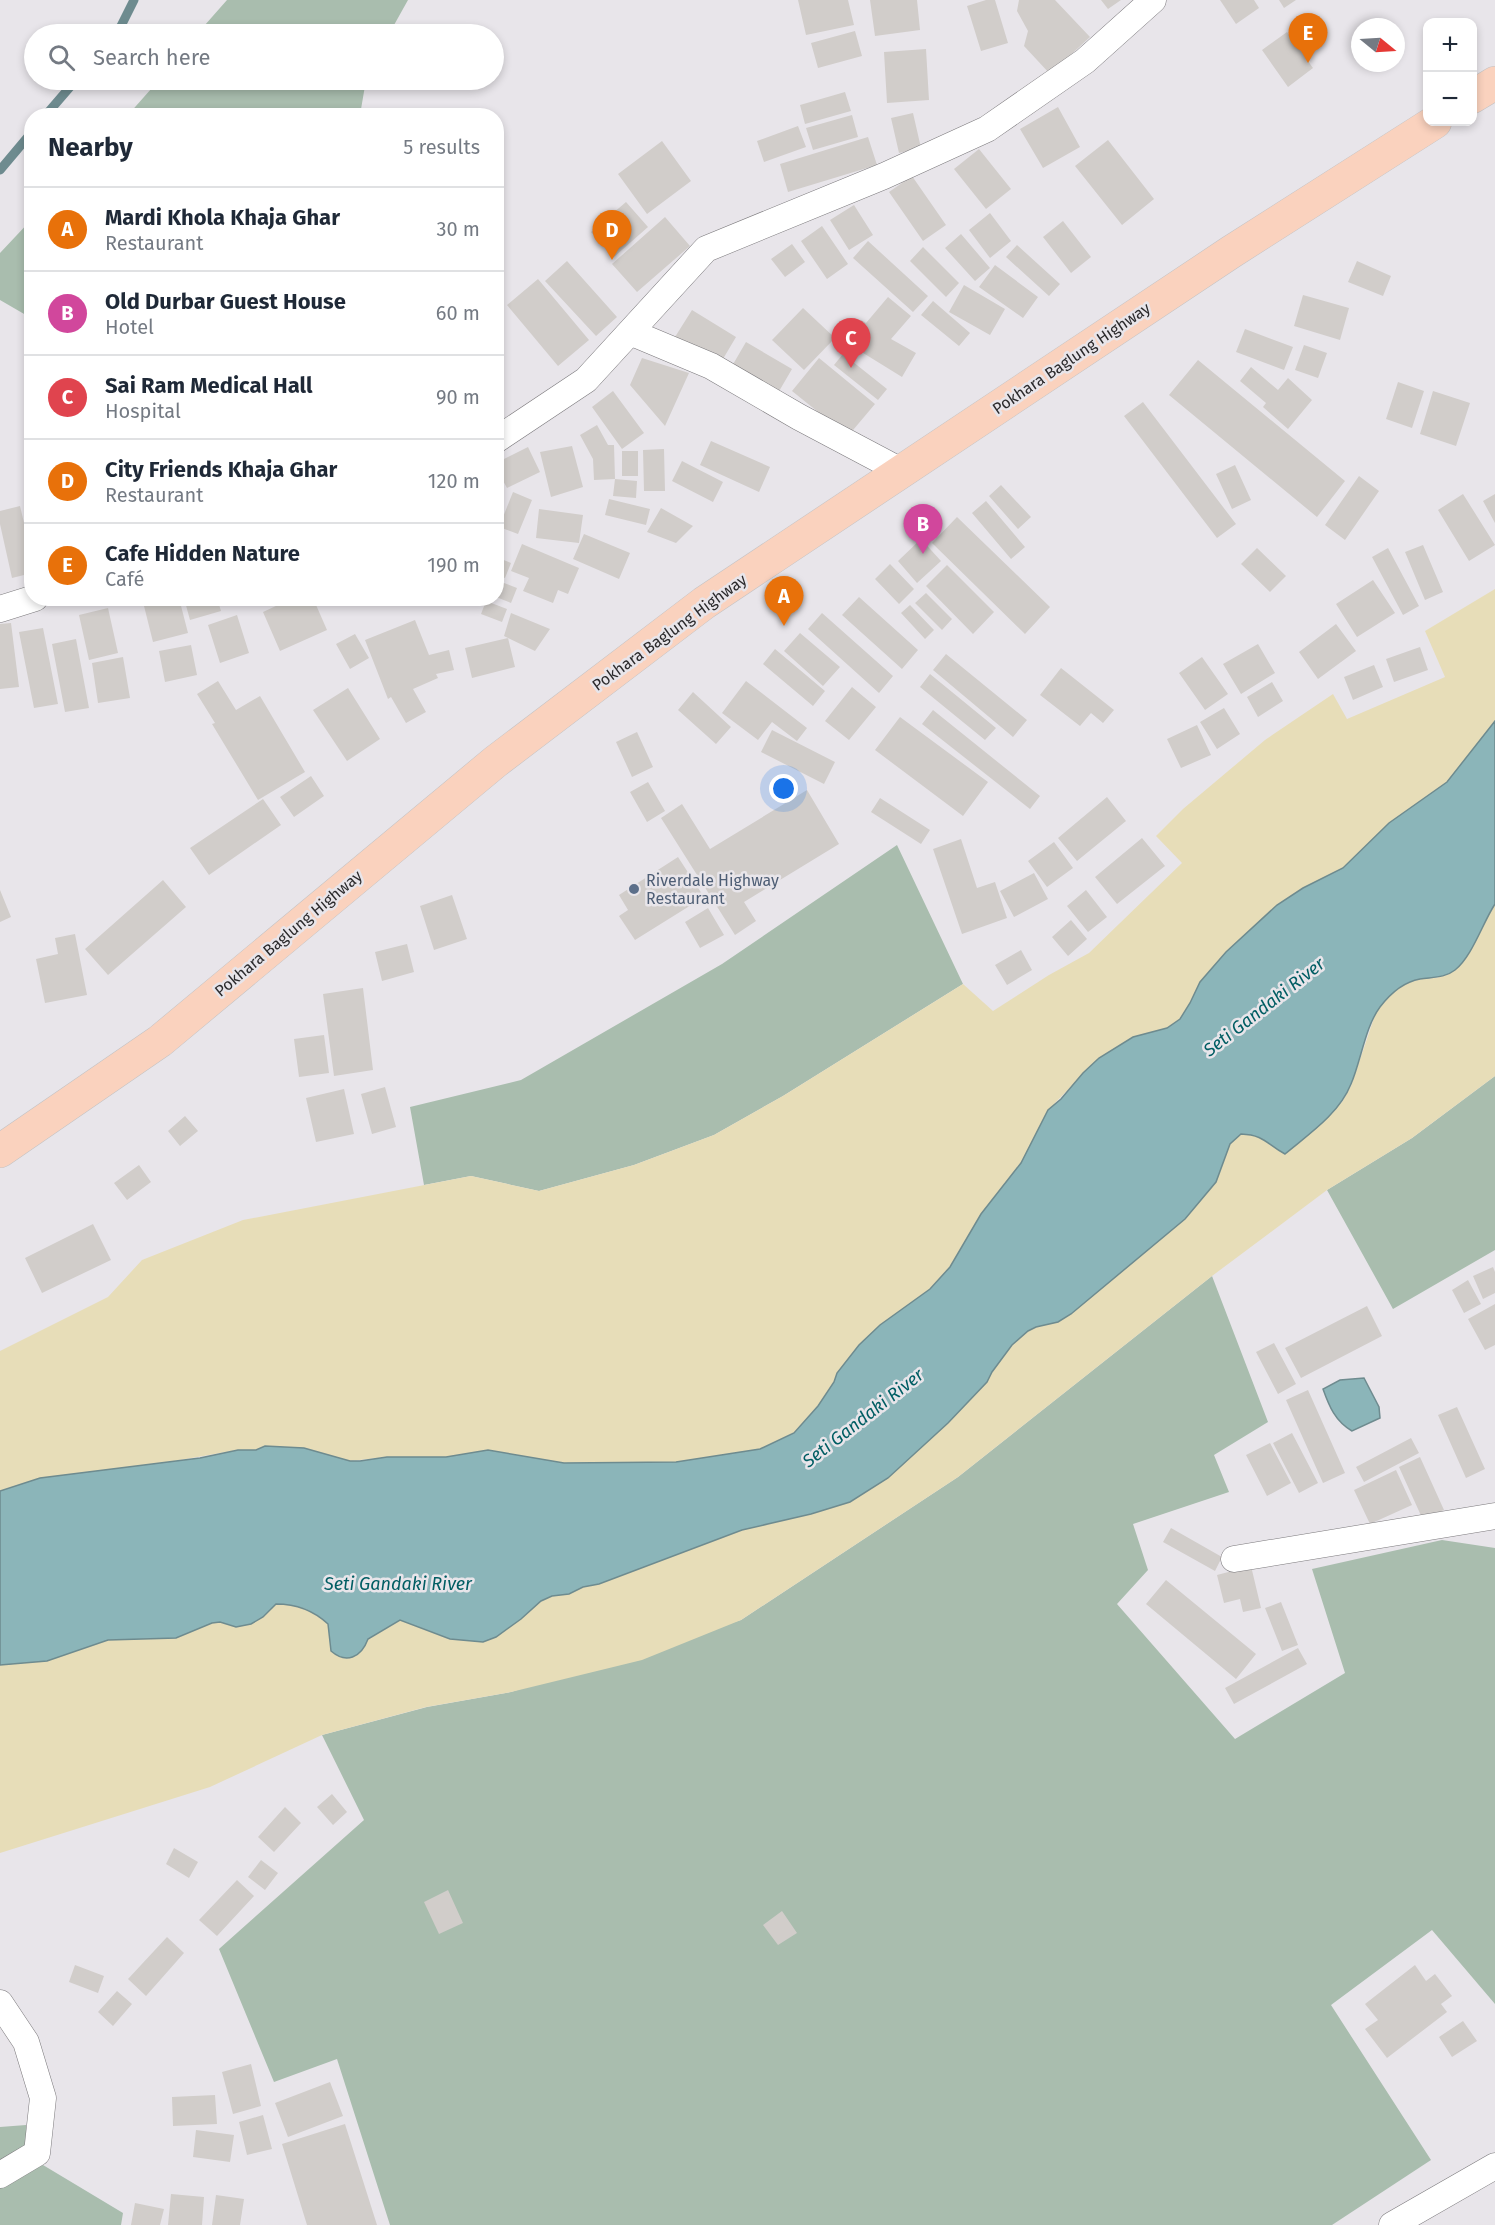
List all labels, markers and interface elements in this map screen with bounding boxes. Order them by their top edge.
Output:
pin: E [1288,14,1328,63]
north arrow [1351,18,1405,72]
map controls [1423,18,1477,126]
button: + [1423,18,1477,72]
search box [24,24,504,90]
icon: search [45,41,78,74]
text: Search here [93,44,211,71]
button: − [1423,72,1477,126]
text: Nearby [48,132,133,163]
text: 5 results [403,135,480,159]
text: Mardi Khola Khaja Ghar [105,204,340,231]
pin: D [592,210,632,260]
text: A [62,217,73,241]
text: 30 m [436,217,480,241]
text: Restaurant [105,231,203,255]
text: Old Durbar Guest House [105,288,346,315]
street label: Pokhara Baglung Highway [989,298,1154,418]
text: B [61,301,74,325]
text: 60 m [436,301,480,325]
text: Hotel [105,315,154,339]
pin: C [832,318,870,368]
text: Sai Ram Medical Hall [105,372,313,399]
text: C [62,385,73,409]
text: 90 m [436,385,480,409]
text: Hospital [105,399,181,423]
text: City Friends Khaja Ghar [105,456,337,483]
text: D [61,469,74,493]
text: 120 m [428,469,480,493]
text: Restaurant [105,483,203,507]
pin: B [904,504,942,554]
text: Cafe Hidden Nature [105,540,300,567]
text: E [62,553,73,577]
text: 190 m [427,553,480,577]
text: Café [105,567,144,591]
street label: Pokhara Baglung Highway [588,570,750,695]
pin: A [764,576,804,626]
your location [769,774,798,803]
street label: Pokhara Baglung Highway [211,866,366,1001]
place label: Riverdale Highway Restaurant [646,871,779,908]
marker: Riverdale Highway Restaurant [627,882,641,896]
water label: Seti Gandaki River [1198,952,1330,1062]
water label: Seti Gandaki River [797,1363,929,1473]
water label: Seti Gandaki River [323,1573,473,1595]

